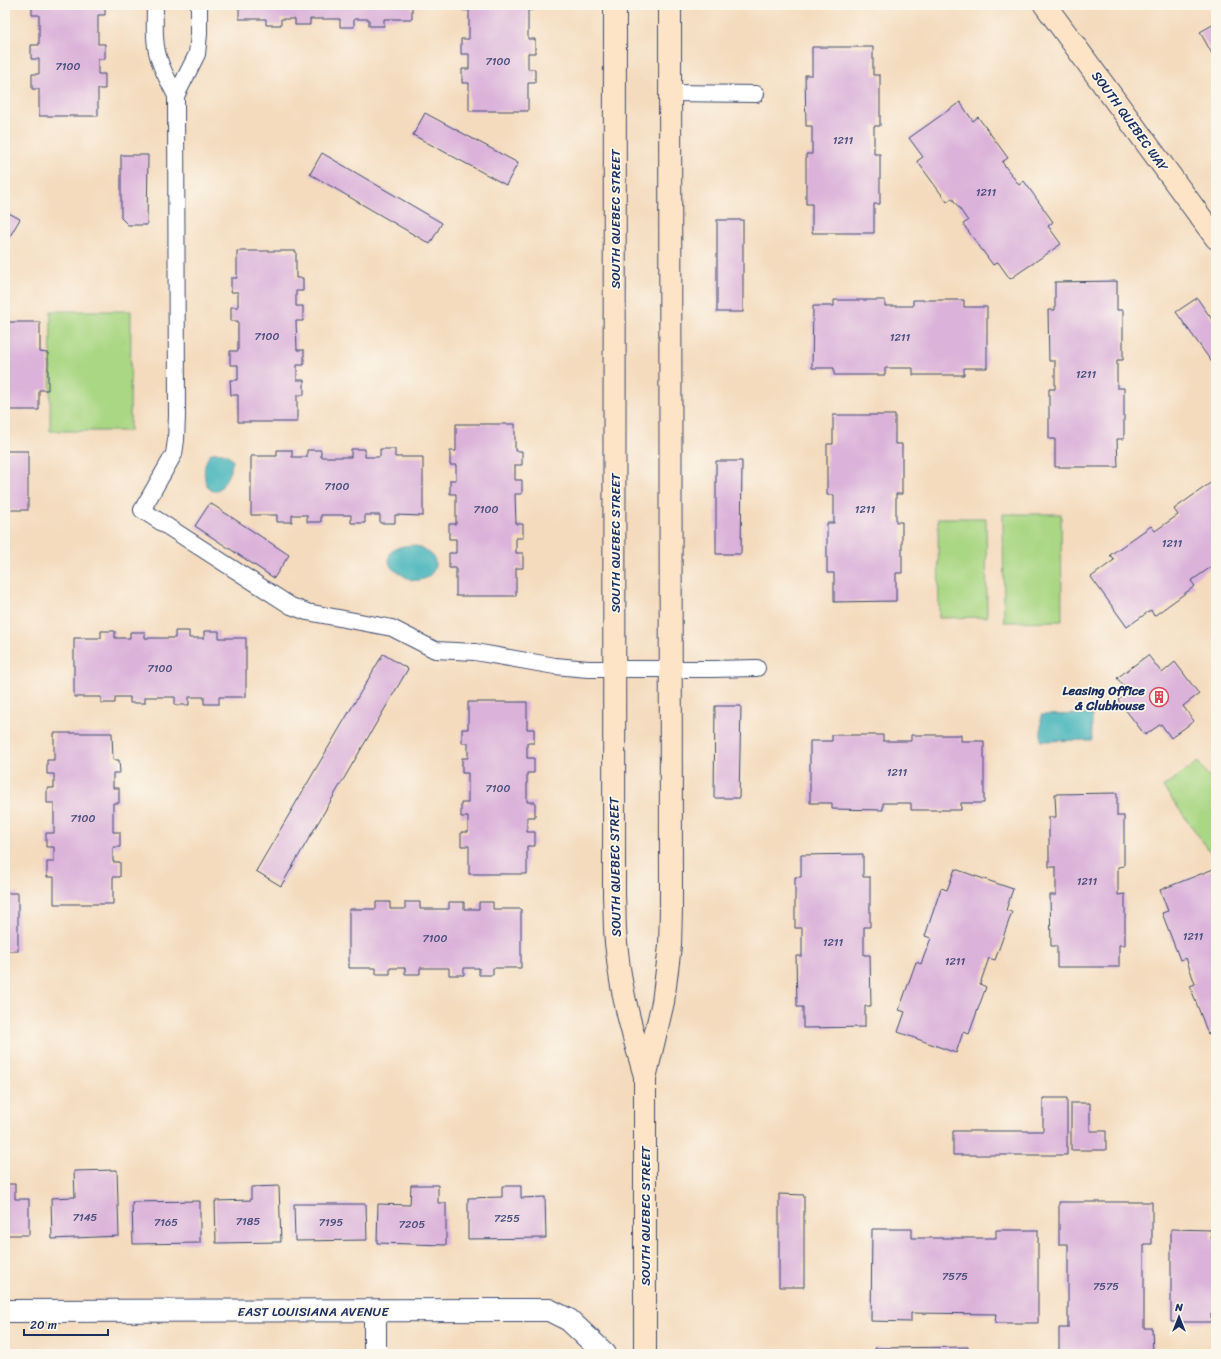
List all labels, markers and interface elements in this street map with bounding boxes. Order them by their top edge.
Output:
house number: 7100 [486,52,510,71]
house number: 7100 [56,57,80,76]
street label: SOUTH QUEBEC WAY [1085,66,1175,177]
house number: 1211 [833,131,854,150]
street label: SOUTH QUEBEC STREET [604,148,627,289]
house number: 1211 [976,183,997,202]
house number: 7100 [255,327,279,346]
house number: 1211 [890,328,911,347]
house number: 1211 [1076,365,1097,384]
street label: SOUTH QUEBEC STREET [604,472,627,613]
house number: 7100 [325,477,349,496]
house number: 7100 [474,500,498,519]
house number: 1211 [855,500,876,519]
house number: 1211 [1162,534,1183,553]
house number: 7100 [148,659,172,678]
place label: Leasing Office & Clubhouse [1063,679,1145,717]
building icon: Leasing Office & Clubhouse [1148,686,1170,708]
house number: 1211 [887,763,908,782]
house number: 7100 [486,779,510,798]
street label: SOUTH QUEBEC STREET [602,796,628,937]
house number: 7100 [71,809,95,828]
house number: 1211 [1077,872,1098,891]
house number: 1211 [1183,927,1204,946]
house number: 7100 [423,929,447,948]
house number: 1211 [823,933,844,952]
house number: 1211 [945,952,966,971]
street label: SOUTH QUEBEC STREET [634,1145,657,1286]
house number: 7145 [73,1208,98,1227]
house number: 7255 [494,1209,520,1228]
house number: 7185 [236,1212,260,1231]
house number: 7165 [154,1213,178,1232]
house number: 7195 [319,1213,344,1232]
house number: 7205 [399,1215,425,1234]
house number: 7575 [942,1267,968,1286]
house number: 7575 [1093,1277,1119,1296]
north arrow [1159,1297,1199,1337]
text: N [1174,1298,1183,1317]
street label: EAST LOUISIANA AVENUE [238,1300,389,1323]
scale bar [24,1311,108,1337]
text: 20 m [30,1314,57,1336]

